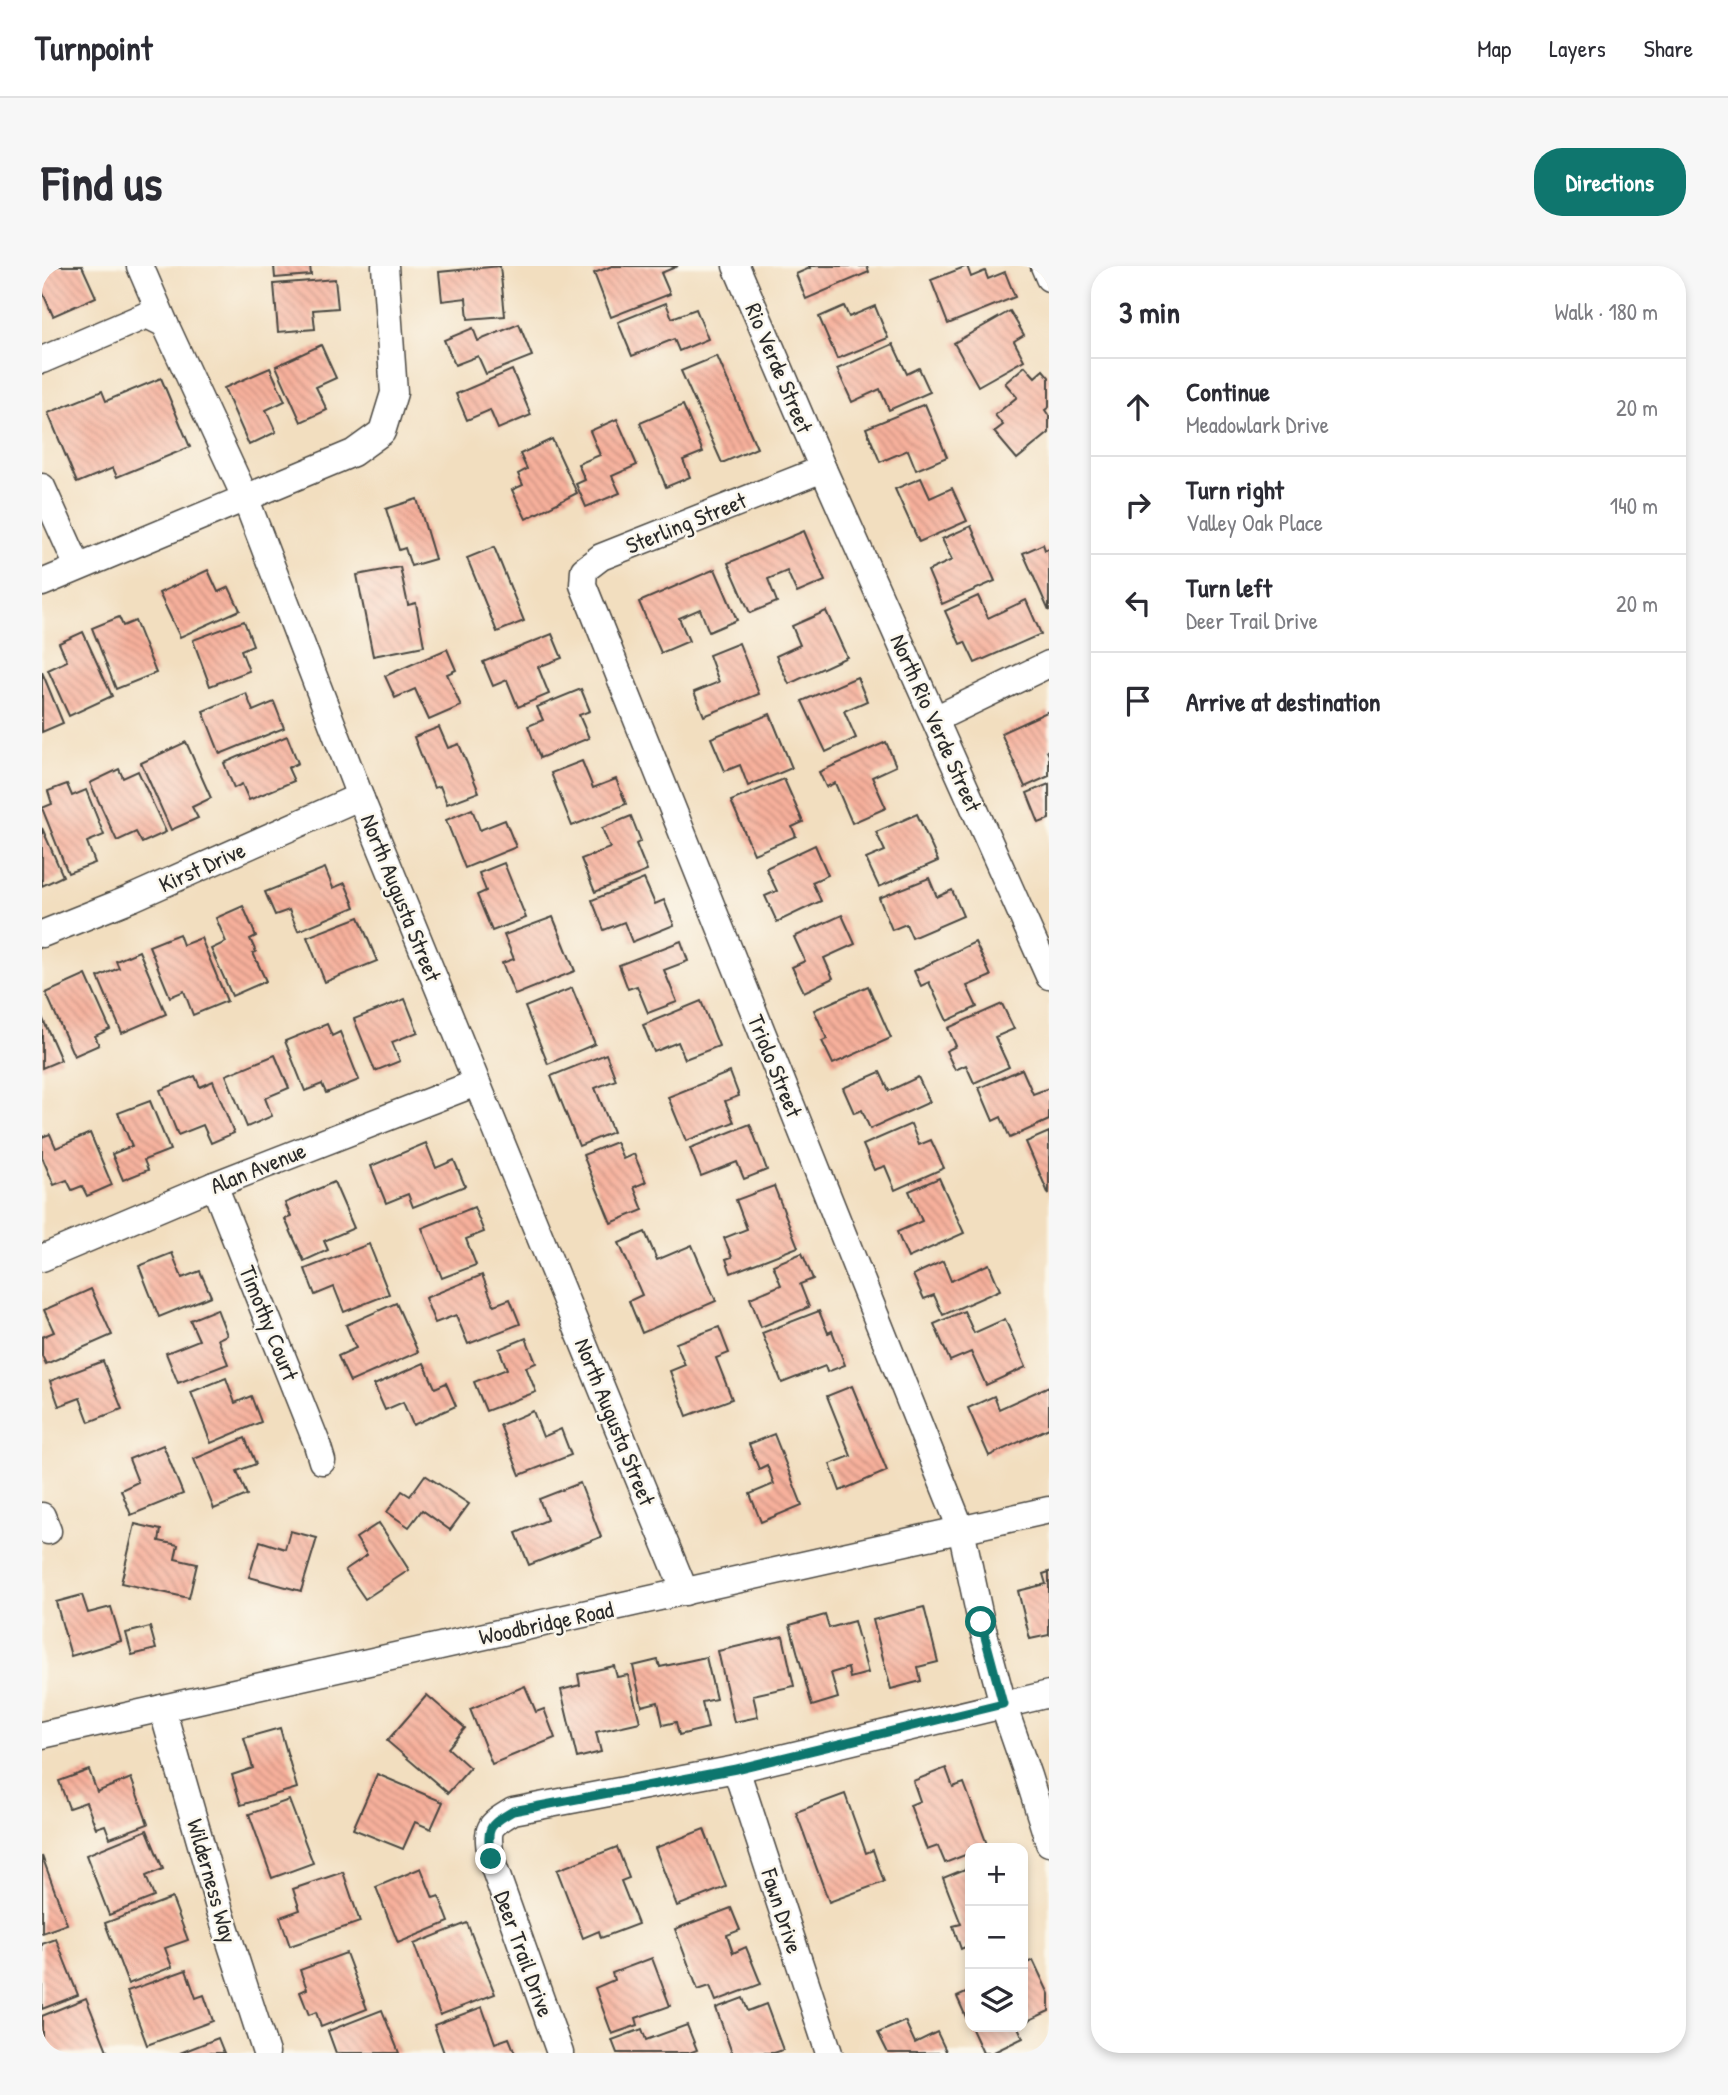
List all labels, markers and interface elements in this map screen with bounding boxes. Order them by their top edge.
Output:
text: Turnpoint [35,26,152,70]
text: Map [1477,32,1511,64]
text: Layers [1549,32,1606,64]
text: Share [1644,32,1693,64]
button: Directions [1534,148,1686,216]
text: Find us [42,149,162,215]
text: 3 min [1119,292,1180,332]
text: Walk · 180 m [1554,296,1658,327]
street label: Rio Verde Street [738,298,821,438]
text: Continue [1186,374,1270,409]
icon: ahead [1119,388,1157,426]
text: 20 m [1616,392,1658,423]
text: Meadowlark Drive [1186,409,1329,440]
text: Turn right [1186,472,1284,507]
street label: Sterling Street [621,484,752,561]
icon: right [1119,486,1157,524]
text: 140 m [1610,490,1658,521]
text: Valley Oak Place [1186,507,1323,538]
text: Turn left [1186,570,1272,605]
icon: left [1119,584,1157,622]
text: 20 m [1616,588,1658,619]
text: Deer Trail Drive [1186,605,1318,636]
street label: North Rio Verde Street [883,629,990,817]
icon: arrive [1119,682,1157,720]
text: Arrive at destination [1186,684,1381,719]
street label: North Augusta Street [354,810,450,987]
street label: Kirst Drive [154,834,250,899]
street label: Triolo Street [741,1010,811,1123]
street label: Alan Avenue [205,1134,310,1201]
street label: Timothy Court [232,1261,307,1386]
street label: North Augusta Street [568,1334,664,1511]
street label: Woodbridge Road [476,1593,616,1652]
route start [965,1606,996,1637]
street label: Wilderness Way [180,1815,245,1947]
route end [475,1843,506,1874]
map controls [965,1843,1028,2032]
button: + [965,1843,1028,1906]
street label: Fawn Drive [754,1864,811,1957]
street label: Deer Trail Drive [487,1887,562,2021]
button: − [965,1906,1028,1969]
button: layers [965,1969,1028,2032]

